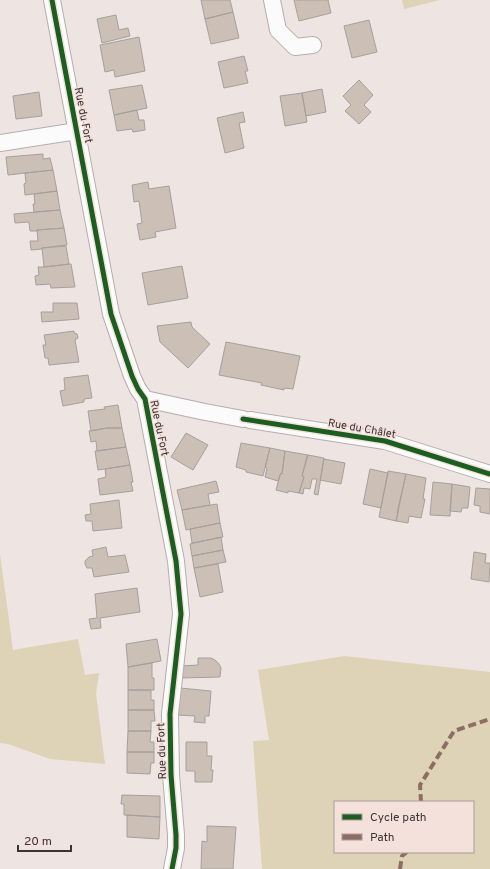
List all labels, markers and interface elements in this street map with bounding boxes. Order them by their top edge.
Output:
street label: Rue du Fort [71,86,95,144]
street label: Rue du Fort [146,399,172,457]
street label: Rue du Châlet [327,416,397,442]
street label: Rue du Fort [154,722,170,780]
legend [334,801,474,853]
text: Cycle path [370,810,427,826]
scale bar [18,827,71,853]
text: Path [370,830,395,846]
text: 20 m [24,834,52,850]

